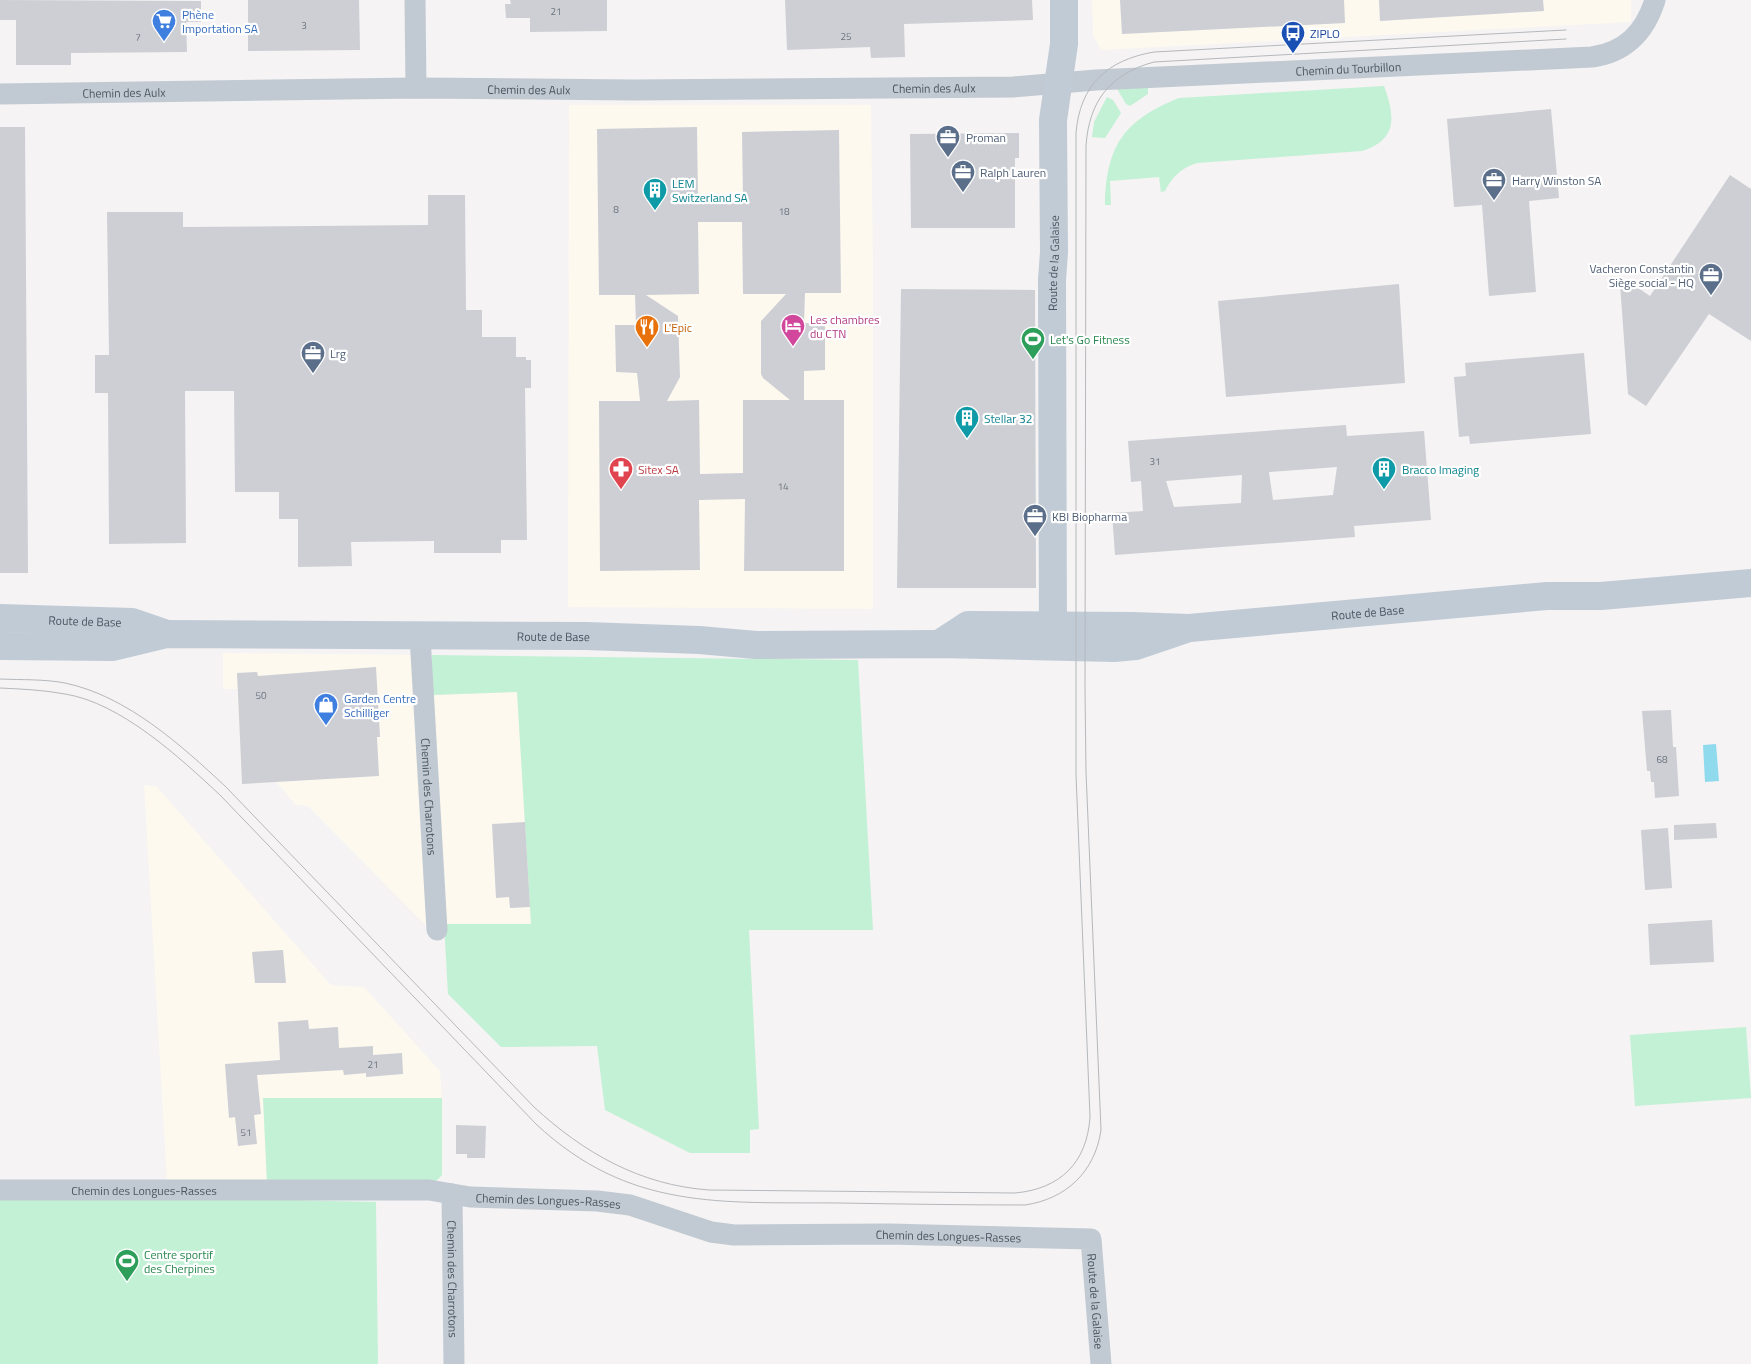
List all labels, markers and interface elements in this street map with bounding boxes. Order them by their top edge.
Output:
house number: 21 [550,4,562,19]
place label: Phène Importation SA [182,5,258,38]
supermarket icon: Phène Importation SA [151,8,177,42]
house number: 3 [301,18,307,33]
bus stop icon: ZIPLO [1280,20,1306,54]
place label: ZIPLO [1310,24,1340,43]
house number: 25 [840,29,852,44]
house number: 7 [135,30,141,45]
street label: Chemin du Tourbillon [1295,56,1402,80]
street label: Chemin des Aulx [892,78,976,97]
street label: Chemin des Aulx [487,79,571,99]
street label: Chemin des Aulx [82,82,166,102]
office icon: Proman [935,124,961,158]
place label: Proman [966,128,1006,147]
office icon: Ralph Lauren [950,159,976,193]
place label: Ralph Lauren [980,163,1046,182]
office icon: Harry Winston SA [1481,167,1507,201]
place label: Harry Winston SA [1512,171,1601,190]
place label: LEM Switzerland SA [672,174,748,207]
building icon: LEM Switzerland SA [642,177,668,211]
house number: 8 [613,202,619,217]
house number: 18 [778,204,790,219]
street label: Route de la Galaise [1042,215,1064,311]
place label: Vacheron Constantin Siège social - HQ [1589,259,1694,292]
office icon: Vacheron Constantin Siège social - HQ [1698,262,1724,296]
place label: Les chambres du CTN [810,310,880,343]
hotel icon: Les chambres du CTN [780,313,806,347]
restaurant icon: L'Epic [634,314,660,348]
place label: L'Epic [664,318,692,337]
sports icon: Let's Go Fitness [1020,326,1046,360]
place label: Let's Go Fitness [1050,330,1130,349]
office icon: Lrg [300,340,326,374]
place label: Lrg [330,344,346,363]
building icon: Stellar 32 [954,405,980,439]
place label: Stellar 32 [984,409,1032,428]
house number: 31 [1149,454,1161,469]
pharmacy icon: Sitex SA [608,456,634,490]
building icon: Bracco Imaging [1371,456,1397,490]
place label: Sitex SA [638,460,679,479]
place label: Bracco Imaging [1402,460,1479,479]
house number: 14 [777,479,789,494]
office icon: KBI Biopharma [1022,503,1048,537]
place label: KBI Biopharma [1052,507,1127,526]
street label: Route de Base [1330,599,1405,625]
street label: Route de Base [48,610,122,631]
street label: Route de Base [517,626,590,646]
house number: 50 [255,688,267,703]
place label: Garden Centre Schilliger [344,689,416,722]
shop icon: Garden Centre Schilliger [313,692,339,726]
street label: Chemin des Charrotons [416,737,442,856]
house number: 68 [1656,752,1668,767]
house number: 21 [367,1057,379,1072]
house number: 51 [240,1125,252,1140]
street label: Chemin des Longues-Rasses [71,1181,217,1200]
street label: Chemin des Longues-Rasses [475,1188,623,1213]
street label: Chemin des Charrotons [443,1220,463,1338]
street label: Chemin des Longues-Rasses [876,1224,1022,1247]
place label: Centre sportif des Cherpines [144,1245,215,1278]
sports icon: Centre sportif des Cherpines [114,1248,140,1282]
street label: Route de la Galaise [1083,1253,1109,1350]

